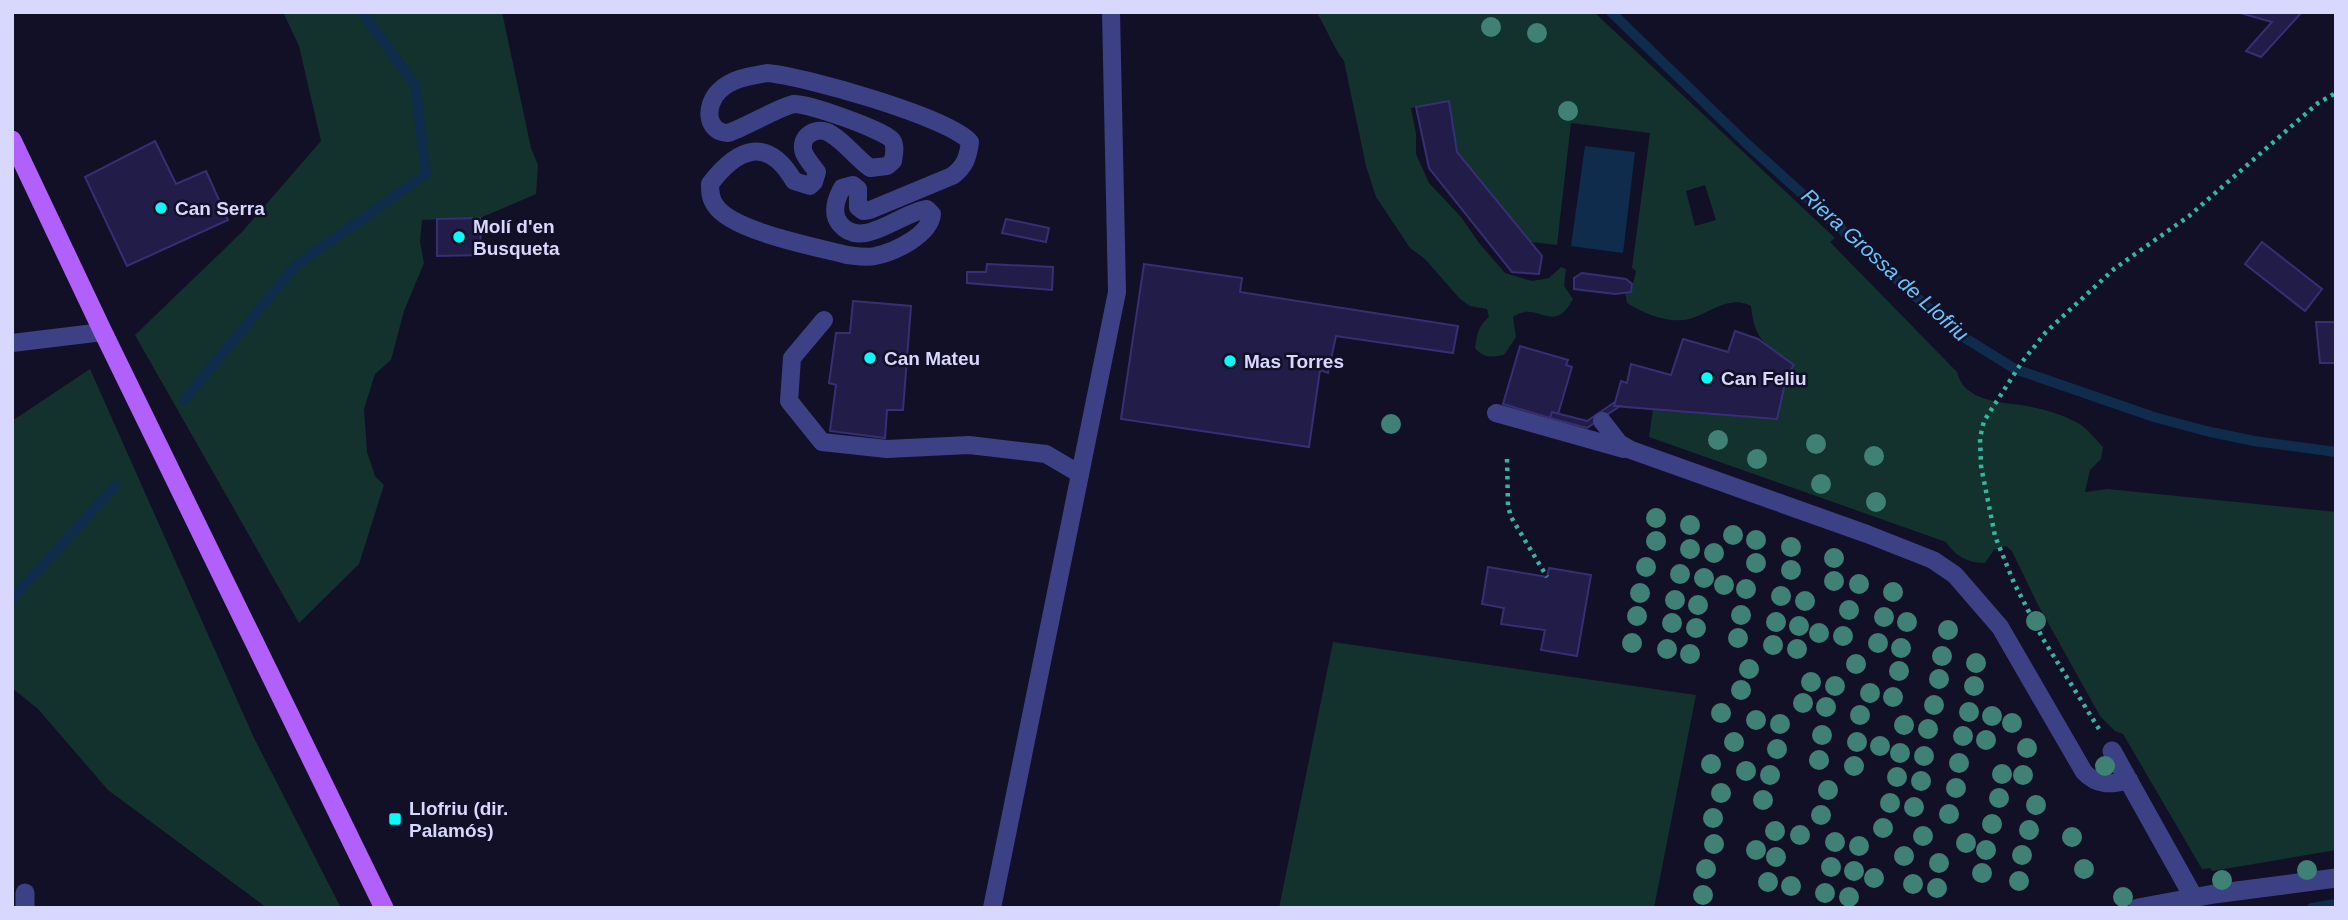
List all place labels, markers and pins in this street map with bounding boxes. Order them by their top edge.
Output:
place label: Can Serra [175,198,265,219]
marker: Can Serra [153,200,169,216]
place label: Molí d'en Busqueta [473,216,560,259]
marker: Molí d'en Busqueta [451,229,467,245]
place label: Can Mateu [884,348,980,369]
marker: Can Mateu [862,350,878,366]
place label: Mas Torres [1244,351,1344,372]
marker: Mas Torres [1222,353,1238,369]
place label: Can Feliu [1721,368,1807,389]
marker: Can Feliu [1699,370,1715,386]
place label: Llofriu (dir. Palamós) [409,798,508,841]
marker: Llofriu (dir. Palamós) [387,811,403,827]

